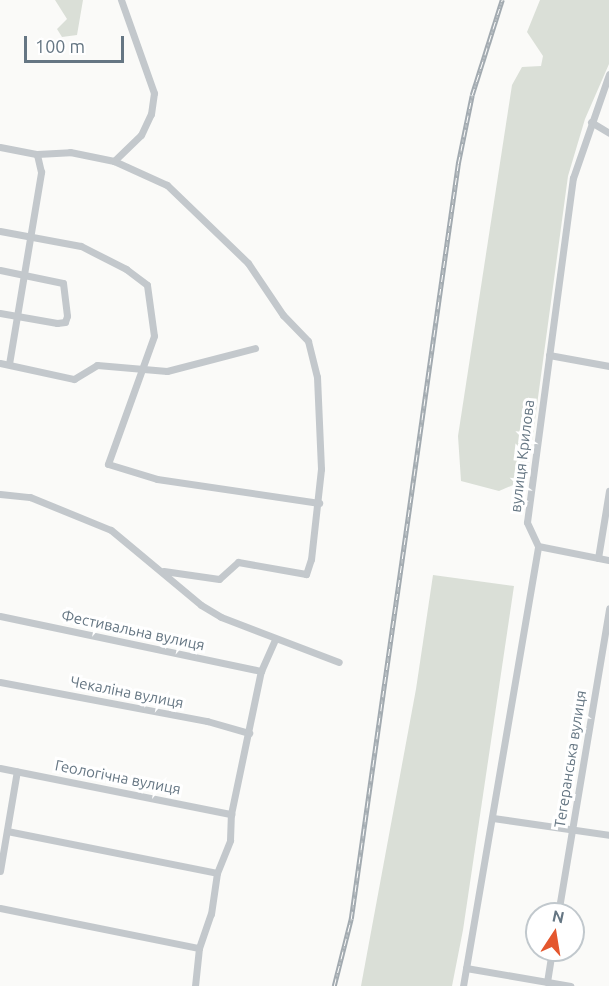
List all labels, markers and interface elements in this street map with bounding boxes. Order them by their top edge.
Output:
scale bar [27,24,128,62]
text: 100 m [35,36,85,56]
street label: вулиця Крилова [506,399,538,513]
street label: Фестивальна вулиця [60,606,206,654]
street label: Чекаліна вулиця [69,672,185,712]
street label: Тегеранська вулиця [550,689,590,829]
street label: Геологічна вулиця [54,756,182,798]
north arrow [525,902,585,962]
text: N [551,906,566,926]

